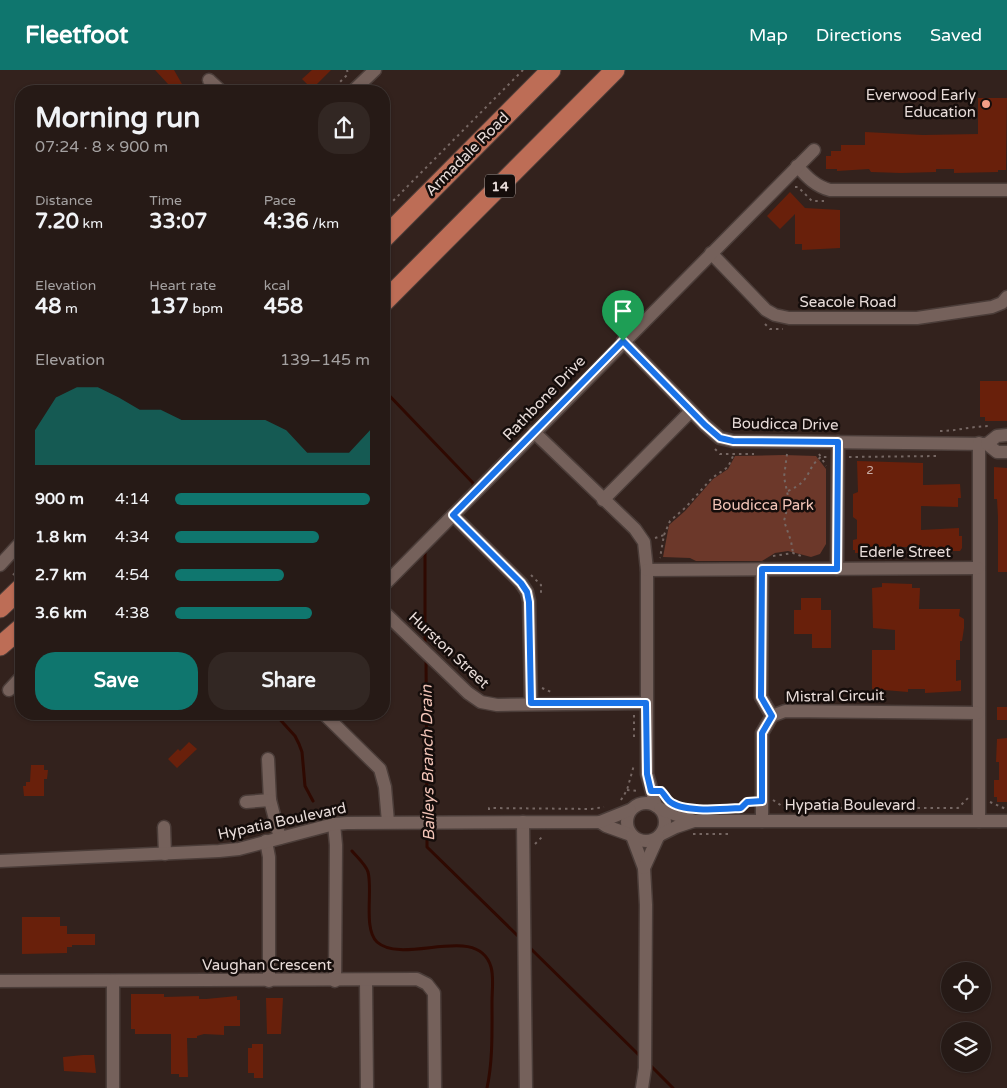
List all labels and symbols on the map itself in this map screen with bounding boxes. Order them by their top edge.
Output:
place label: Everwood Early Education [866,86,976,121]
marker: Everwood Early Education [980,98,992,110]
street label: Armadale Road [421,108,513,200]
road number: 14 [485,174,515,198]
pin [602,290,644,341]
street label: Seacole Road [799,293,897,311]
street label: Rathbone Drive [499,352,589,444]
street label: Boudicca Drive [731,414,839,434]
house number: 2 [866,463,874,477]
park label: Boudicca Park [712,496,814,514]
street label: Ederle Street [859,543,951,561]
street label: Hurston Street [405,608,493,692]
water label: Baileys Branch Drain [417,683,439,841]
street label: Mistral Circuit [785,686,885,706]
street label: Hypatia Boulevard [785,796,915,814]
street label: Hypatia Boulevard [216,799,348,843]
street label: Vaughan Crescent [202,956,332,974]

